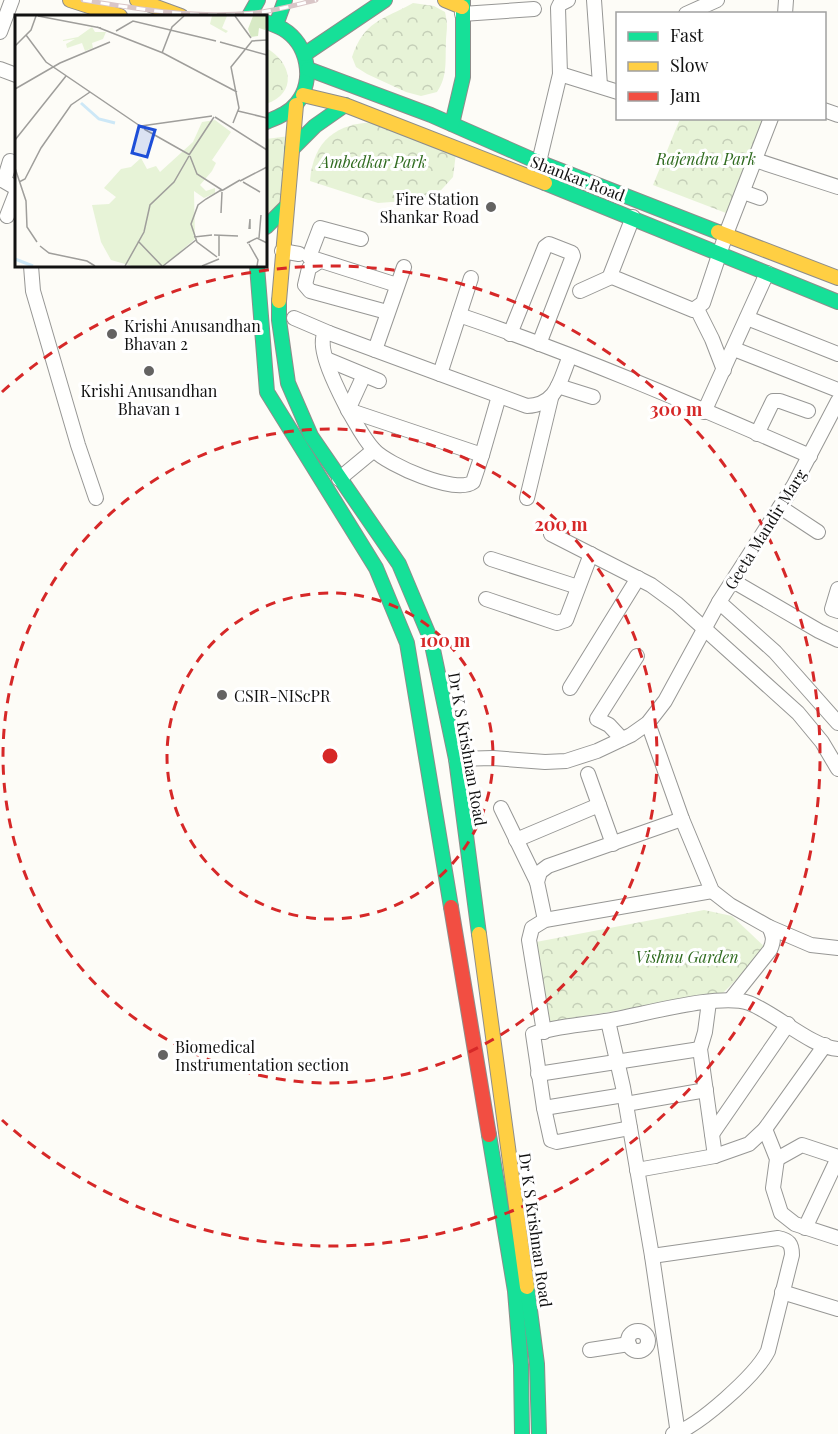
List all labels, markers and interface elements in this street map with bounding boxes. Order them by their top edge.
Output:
legend [616,12,826,120]
inset map [15,15,267,267]
text: Fast [670,23,704,47]
text: Slow [670,53,708,77]
text: Jam [669,83,700,107]
park label: Rajendra Park [655,148,756,169]
street label: Shankar Road [528,150,628,206]
park label: Ambedkar Park [318,151,426,172]
place label: Fire Station Shankar Road [380,188,479,227]
marker: Fire Station Shankar Road [484,200,498,214]
place label: Krishi Anusandhan Bhavan 2 [124,315,261,354]
marker: Krishi Anusandhan Bhavan 2 [105,327,119,341]
marker: Krishi Anusandhan Bhavan 1 [142,364,156,378]
place label: Krishi Anusandhan Bhavan 1 [81,380,218,419]
text: 300 m [650,397,703,421]
street label: Geeta Mandir Marg [719,464,811,593]
text: 200 m [534,512,588,536]
text: 100 m [420,628,471,652]
street label: Dr K S Krishnan Road [444,670,492,828]
place label: CSIR-NIScPR [234,685,331,706]
marker: CSIR-NIScPR [215,688,229,702]
centre of rings [320,746,340,766]
park label: Vishnu Garden [636,946,738,967]
place label: Biomedical Instrumentation section [175,1036,349,1075]
marker: Biomedical Instrumentation section [156,1048,170,1062]
street label: Dr K S Krishnan Road [515,1151,557,1309]

